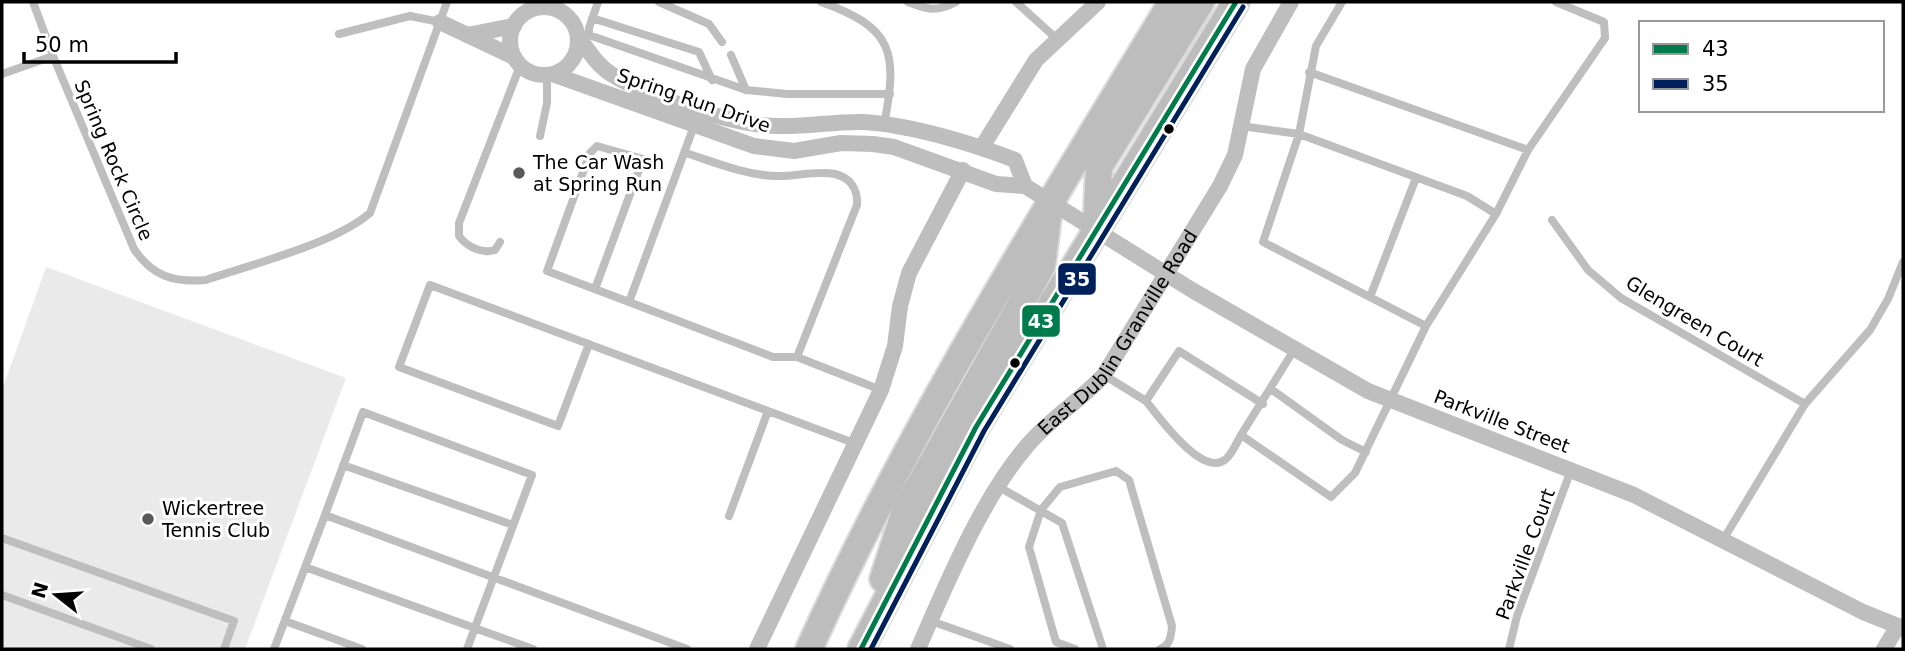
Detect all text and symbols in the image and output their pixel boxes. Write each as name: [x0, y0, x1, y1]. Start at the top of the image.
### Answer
scale bar: [24, 21, 177, 65]
legend: [1639, 21, 1884, 112]
text: 50 m: [35, 33, 89, 57]
text: 43: [1702, 37, 1729, 61]
street label: Spring Run Drive: [615, 63, 773, 137]
text: 35: [1702, 72, 1729, 96]
street label: Spring Rock Circle: [70, 76, 158, 244]
unlabelled marker: [1162, 122, 1176, 136]
place label: The Car Wash at Spring Run: [532, 151, 664, 195]
marker: The Car Wash at Spring Run: [511, 165, 527, 181]
street label: East Dublin Granville Road: [1033, 226, 1202, 439]
line badge: 35: [1057, 262, 1097, 296]
text: 35: [1064, 268, 1090, 290]
street label: Glengreen Court: [1622, 271, 1768, 371]
line badge: 43: [1021, 304, 1061, 338]
text: 43: [1028, 310, 1054, 332]
unlabelled marker: [1008, 356, 1022, 370]
street label: Parkville Street: [1431, 385, 1573, 457]
street label: Parkville Court: [1491, 485, 1559, 623]
place label: Wickertree Tennis Club: [161, 497, 270, 541]
marker: Wickertree Tennis Club: [140, 511, 156, 527]
north arrow: [21, 560, 91, 630]
text: N: [27, 579, 53, 601]

